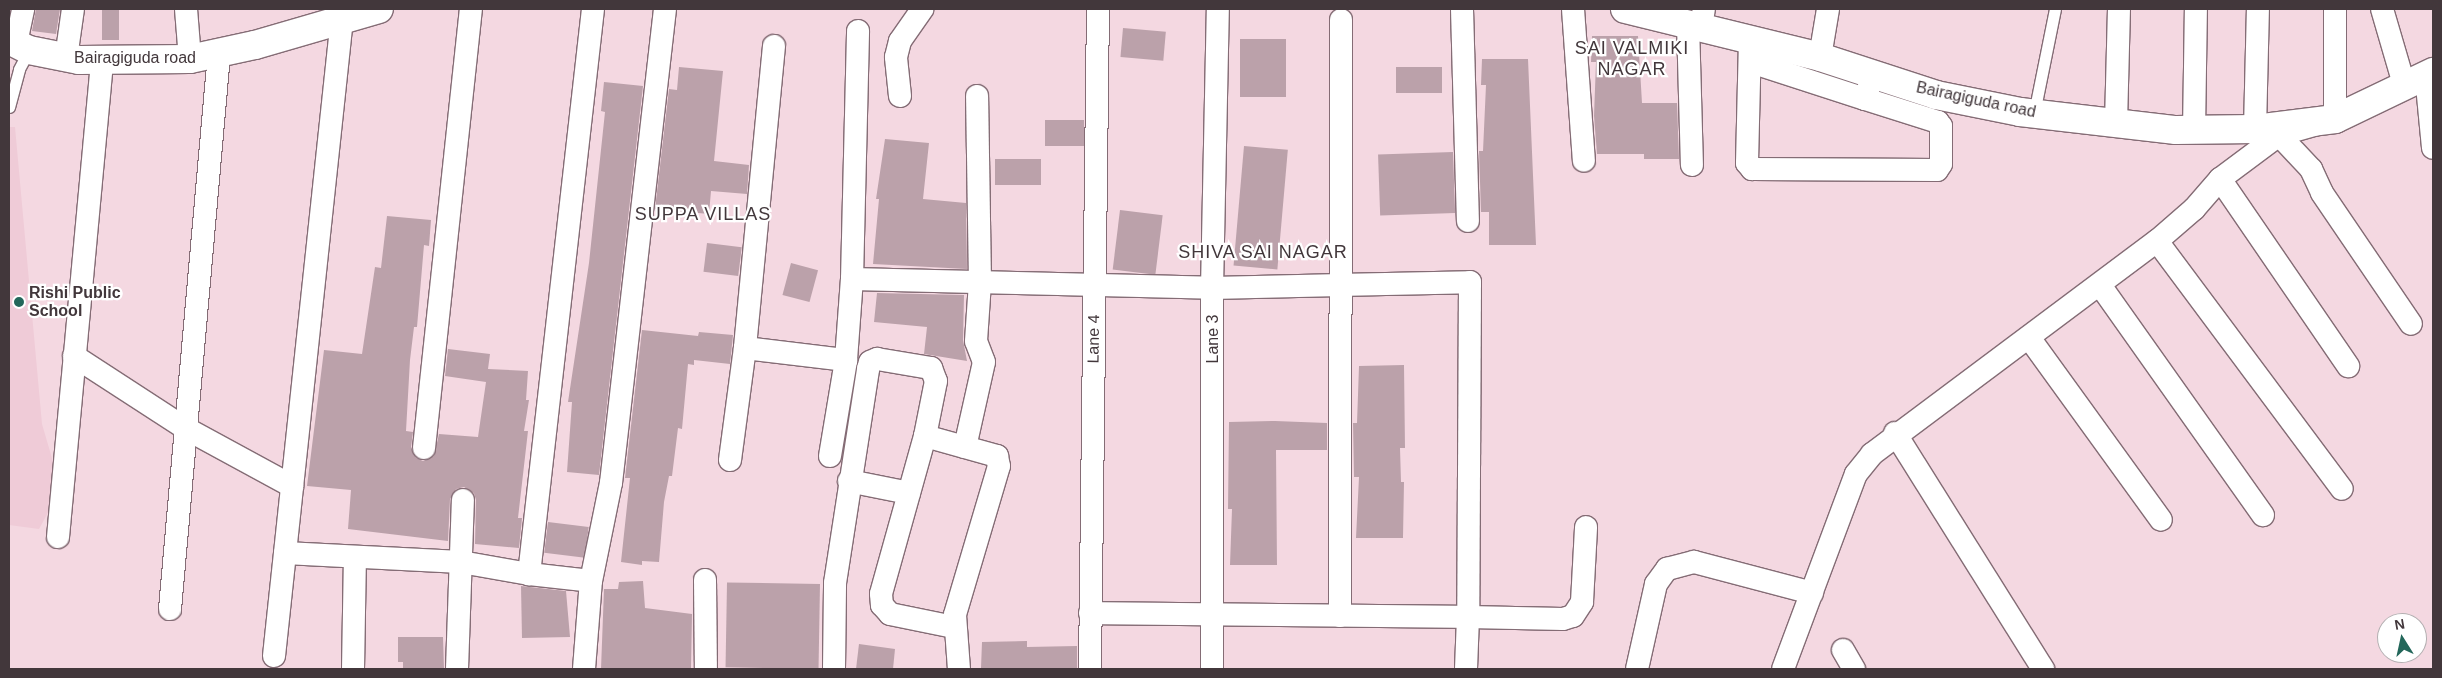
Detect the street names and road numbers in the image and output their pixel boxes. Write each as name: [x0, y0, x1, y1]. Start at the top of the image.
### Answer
street label: Bairagiguda road: [74, 48, 196, 68]
street label: Bairagiguda road: [1914, 78, 2038, 122]
street label: Lane 4: [1084, 314, 1104, 364]
street label: Lane 3: [1203, 315, 1223, 363]

